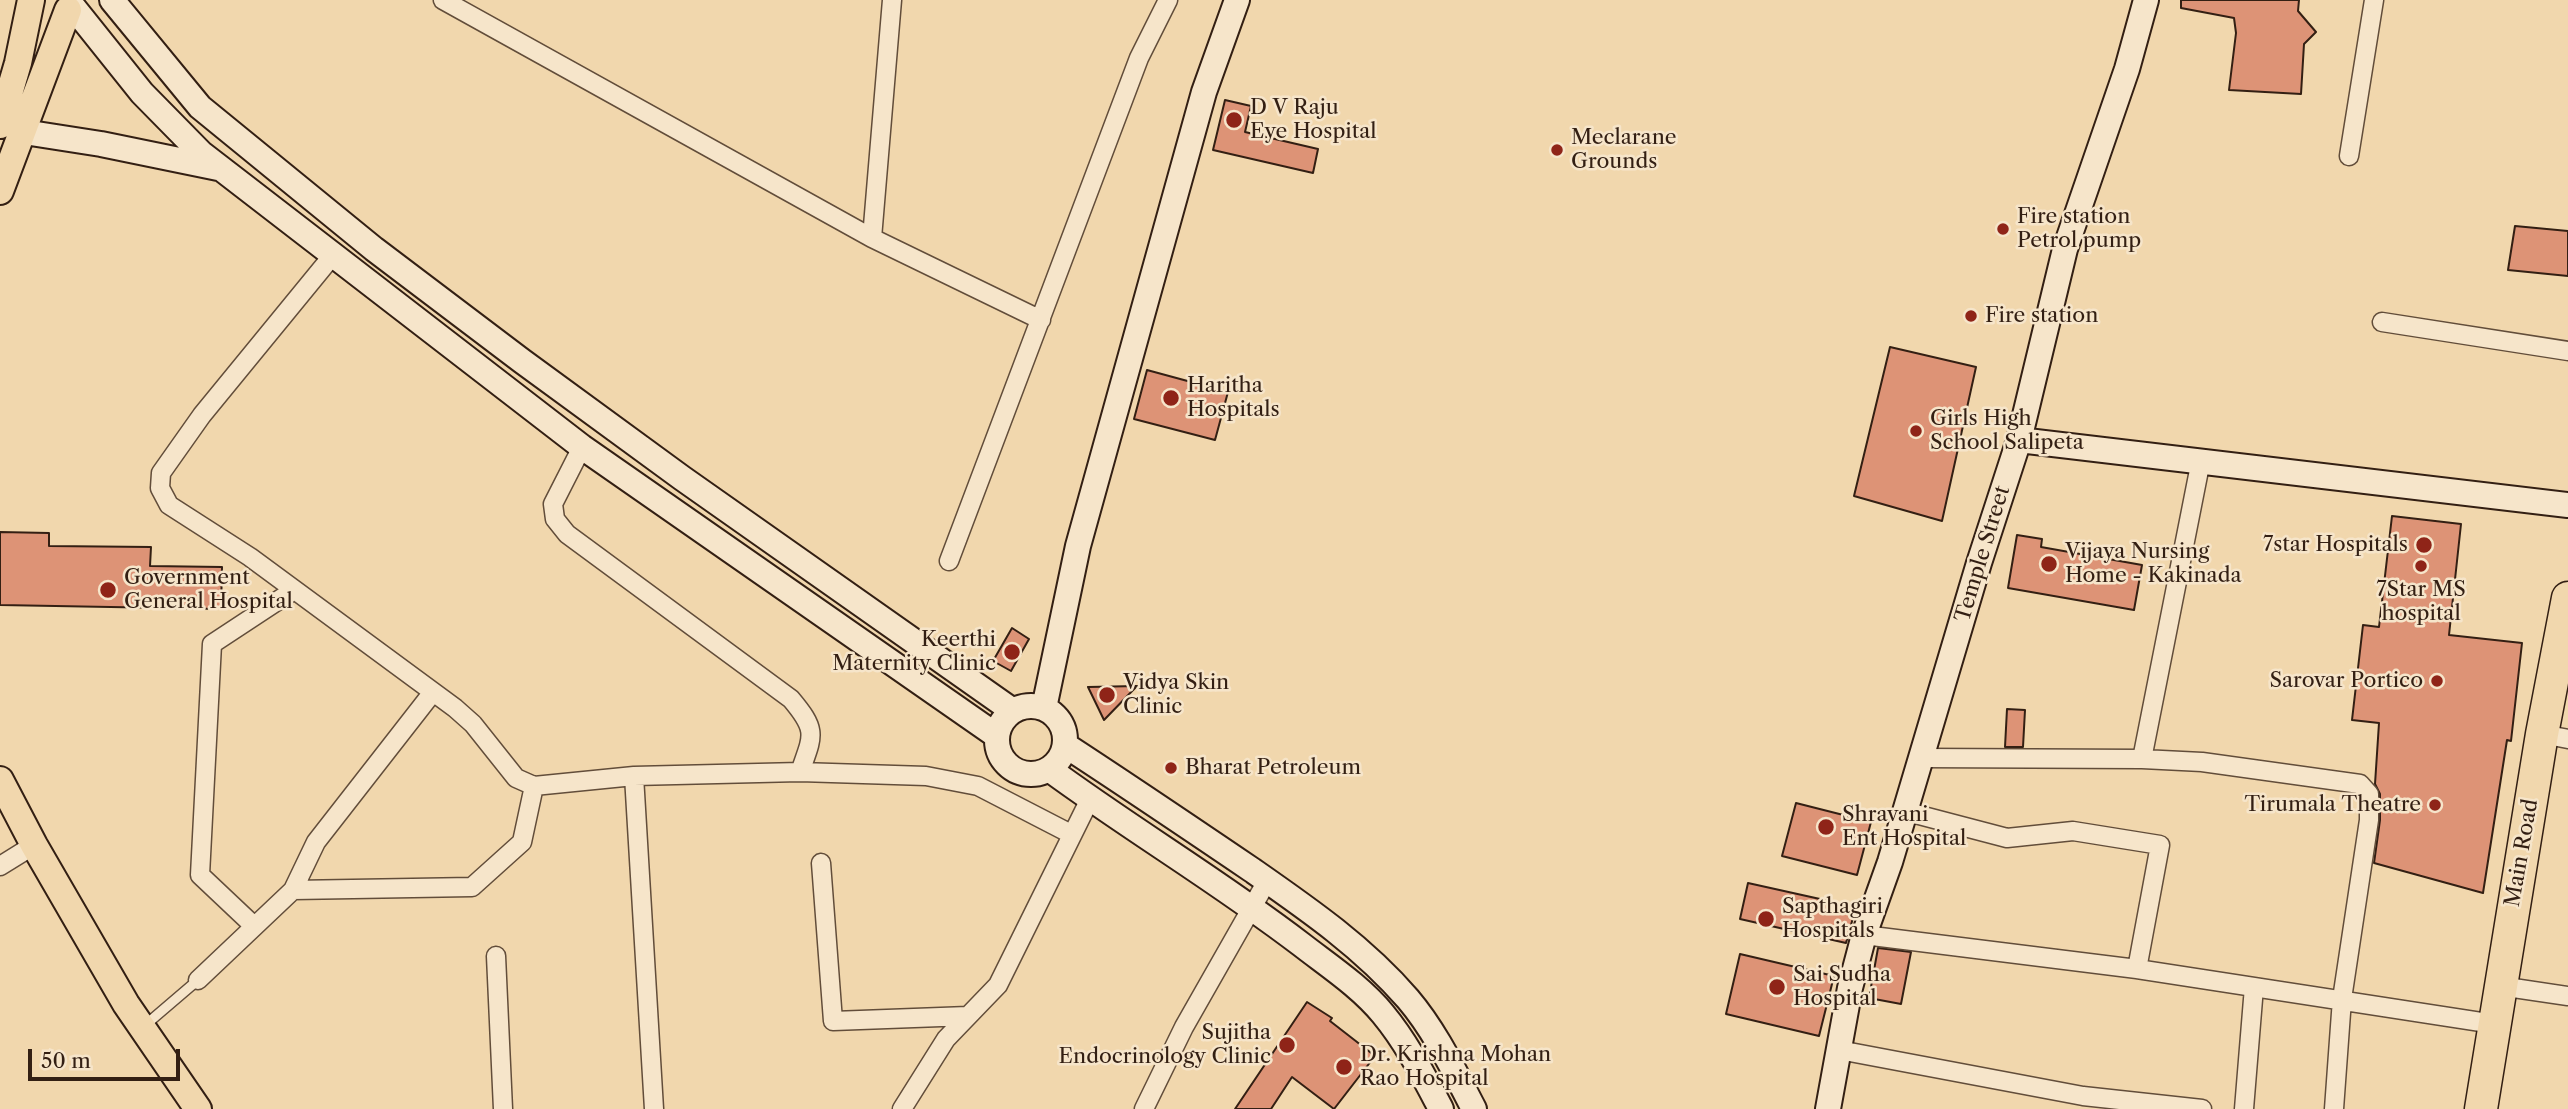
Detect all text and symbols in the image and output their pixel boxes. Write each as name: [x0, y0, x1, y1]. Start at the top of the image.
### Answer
place label: D V Raju Eye Hospital: [1250, 95, 1376, 145]
marker: D V Raju Eye Hospital: [1224, 110, 1244, 130]
place label: Meclarane Grounds: [1571, 125, 1677, 175]
marker: Meclarane Grounds: [1549, 142, 1565, 158]
place label: Fire station Petrol pump: [2017, 204, 2141, 254]
marker: Fire station Petrol pump: [1995, 221, 2011, 237]
place label: Fire station: [1985, 303, 2098, 329]
marker: Fire station: [1963, 308, 1979, 324]
place label: Haritha Hospitals: [1187, 373, 1280, 423]
marker: Haritha Hospitals: [1161, 388, 1181, 408]
place label: Girls High School Salipeta: [1930, 406, 2084, 456]
marker: Girls High School Salipeta: [1908, 423, 1924, 439]
street label: Temple Street: [1950, 483, 2016, 625]
place label: 7star Hospitals: [2263, 532, 2408, 558]
marker: 7star Hospitals: [2414, 535, 2434, 555]
place label: Vijaya Nursing Home - Kakinada: [2065, 539, 2242, 589]
marker: Vijaya Nursing Home - Kakinada: [2039, 554, 2059, 574]
marker: 7Star MS hospital: [2413, 558, 2429, 574]
place label: Government General Hospital: [124, 565, 293, 615]
place label: 7Star MS hospital: [2376, 577, 2466, 627]
marker: Government General Hospital: [98, 580, 118, 600]
place label: Keerthi Maternity Clinic: [832, 627, 996, 677]
marker: Keerthi Maternity Clinic: [1002, 642, 1022, 662]
place label: Sarovar Portico: [2270, 668, 2423, 694]
place label: Vidya Skin Clinic: [1123, 670, 1229, 720]
marker: Sarovar Portico: [2429, 673, 2445, 689]
marker: Vidya Skin Clinic: [1097, 685, 1117, 705]
place label: Bharat Petroleum: [1185, 755, 1361, 781]
marker: Bharat Petroleum: [1163, 760, 1179, 776]
place label: Tirumala Theatre: [2244, 792, 2421, 818]
marker: Tirumala Theatre: [2427, 797, 2443, 813]
street label: Main Road: [2500, 797, 2544, 909]
place label: Shravani Ent Hospital: [1842, 802, 1966, 852]
marker: Shravani Ent Hospital: [1816, 817, 1836, 837]
place label: Sapthagiri Hospitals: [1782, 894, 1883, 944]
marker: Sapthagiri Hospitals: [1756, 909, 1776, 929]
place label: Sai Sudha Hospital: [1793, 962, 1891, 1012]
marker: Sai Sudha Hospital: [1767, 977, 1787, 997]
place label: Sujitha Endocrinology Clinic: [1059, 1020, 1271, 1070]
marker: Sujitha Endocrinology Clinic: [1277, 1035, 1297, 1055]
scale bar: [32, 1036, 184, 1080]
place label: Dr. Krishna Mohan Rao Hospital: [1360, 1042, 1551, 1092]
text: 50 m: [41, 1048, 91, 1073]
marker: Dr. Krishna Mohan Rao Hospital: [1334, 1057, 1354, 1077]

